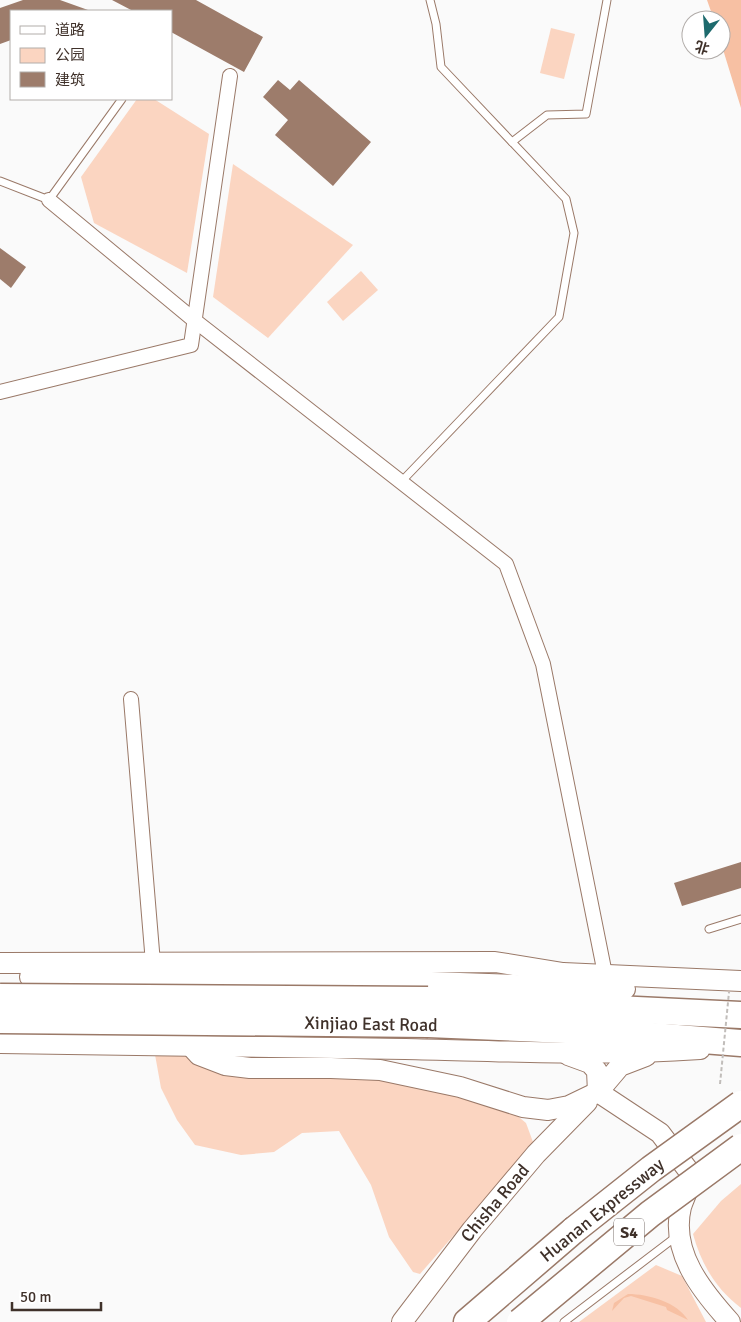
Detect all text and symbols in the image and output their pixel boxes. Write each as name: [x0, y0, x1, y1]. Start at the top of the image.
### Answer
legend: [10, 10, 172, 100]
north arrow: [681, 10, 731, 60]
text: 道路: [55, 21, 85, 39]
text: 北: [693, 37, 712, 57]
text: 公园: [55, 46, 85, 64]
text: 建筑: [55, 71, 85, 89]
street label: Xinjiao East Road: [304, 1012, 438, 1036]
street label: Huanan Expressway: [536, 1153, 669, 1267]
street label: Chisha Road: [456, 1160, 534, 1246]
road number: S4: [614, 1218, 644, 1246]
scale bar: [12, 1280, 101, 1312]
text: 50 m: [20, 1288, 51, 1306]

